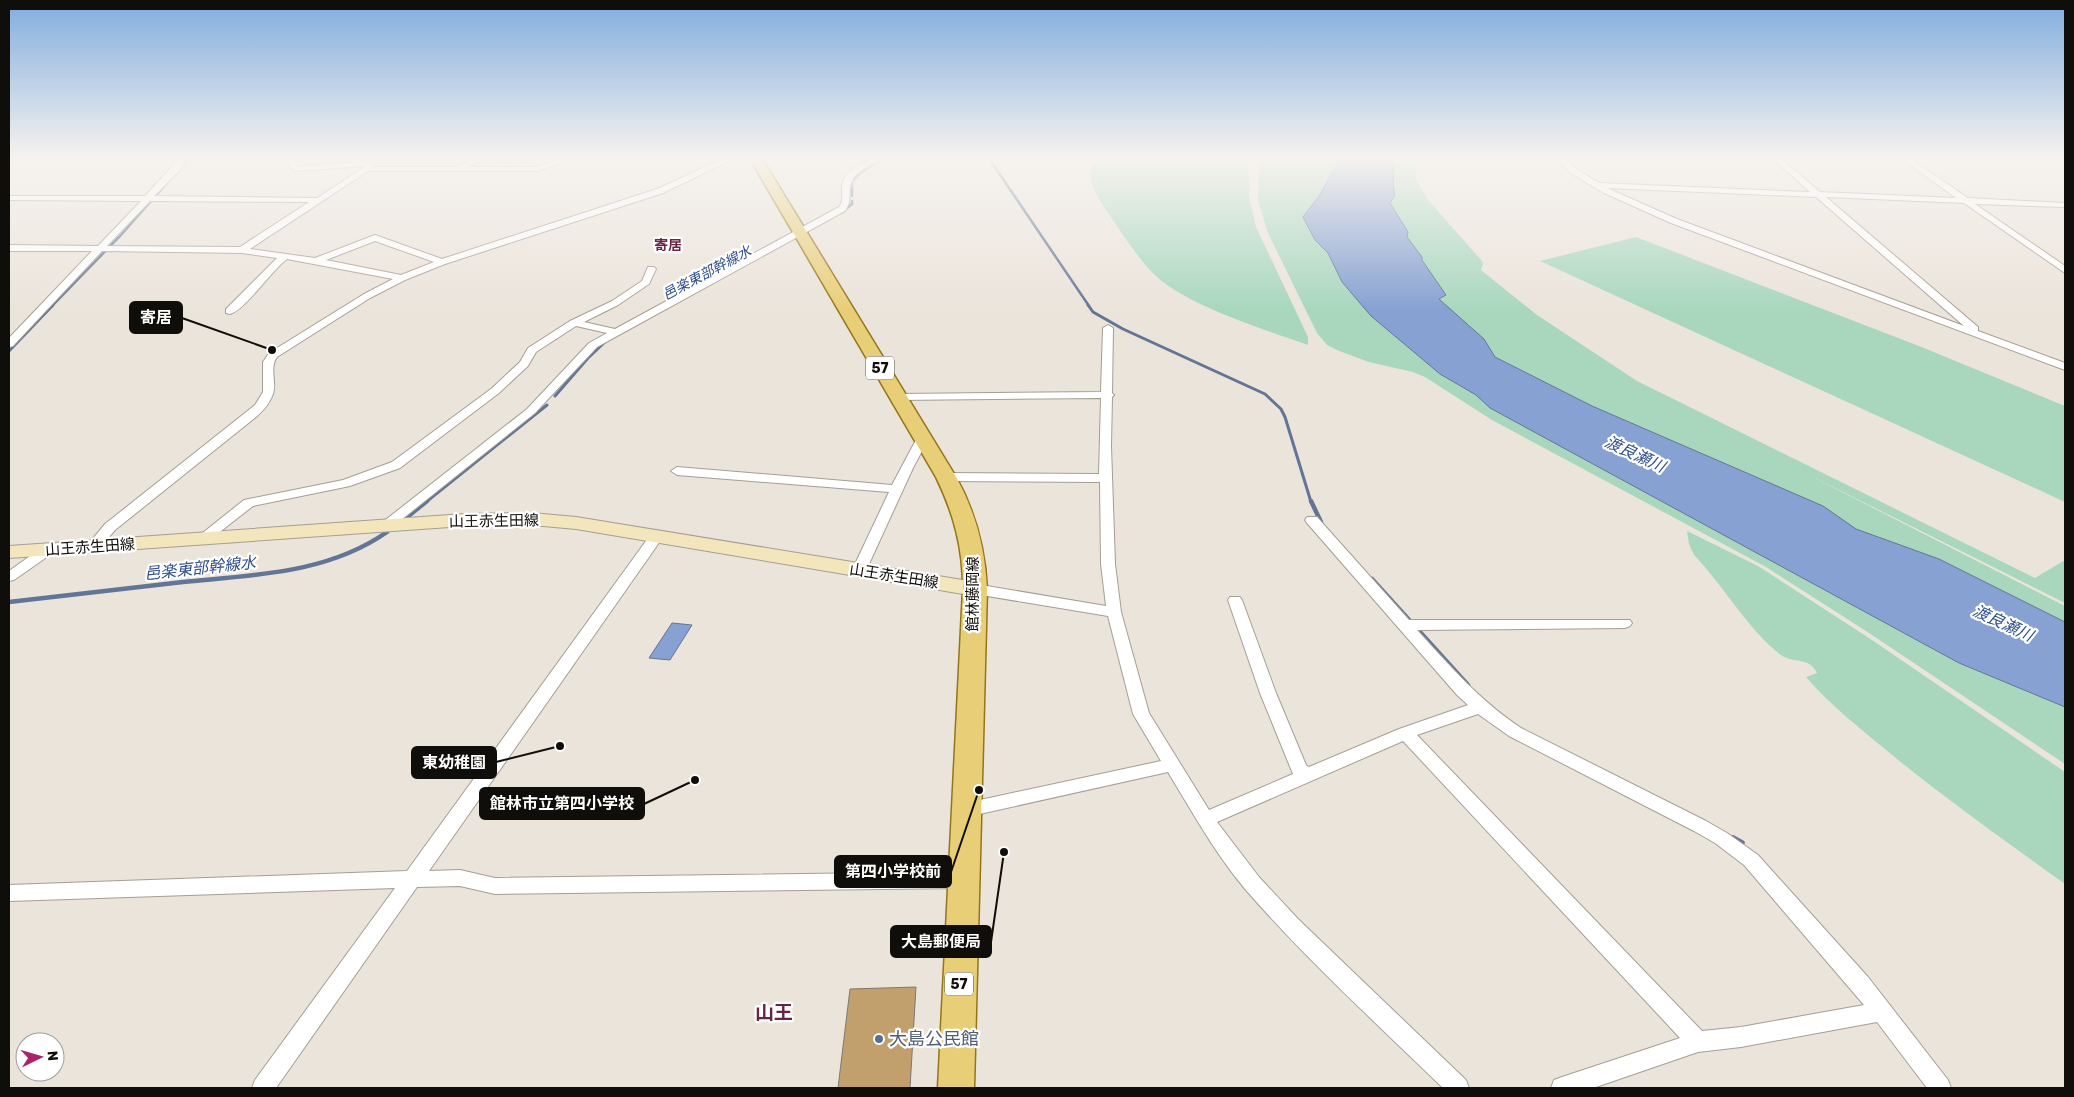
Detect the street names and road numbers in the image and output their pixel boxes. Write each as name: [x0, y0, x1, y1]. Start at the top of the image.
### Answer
road number: 57: [866, 356, 894, 379]
street label: 山王赤生田線: [449, 511, 539, 531]
street label: 山王赤生田線: [44, 535, 136, 559]
street label: 館林藤岡線: [964, 556, 982, 632]
street label: 山王赤生田線: [848, 560, 940, 592]
road number: 57: [945, 972, 973, 996]

